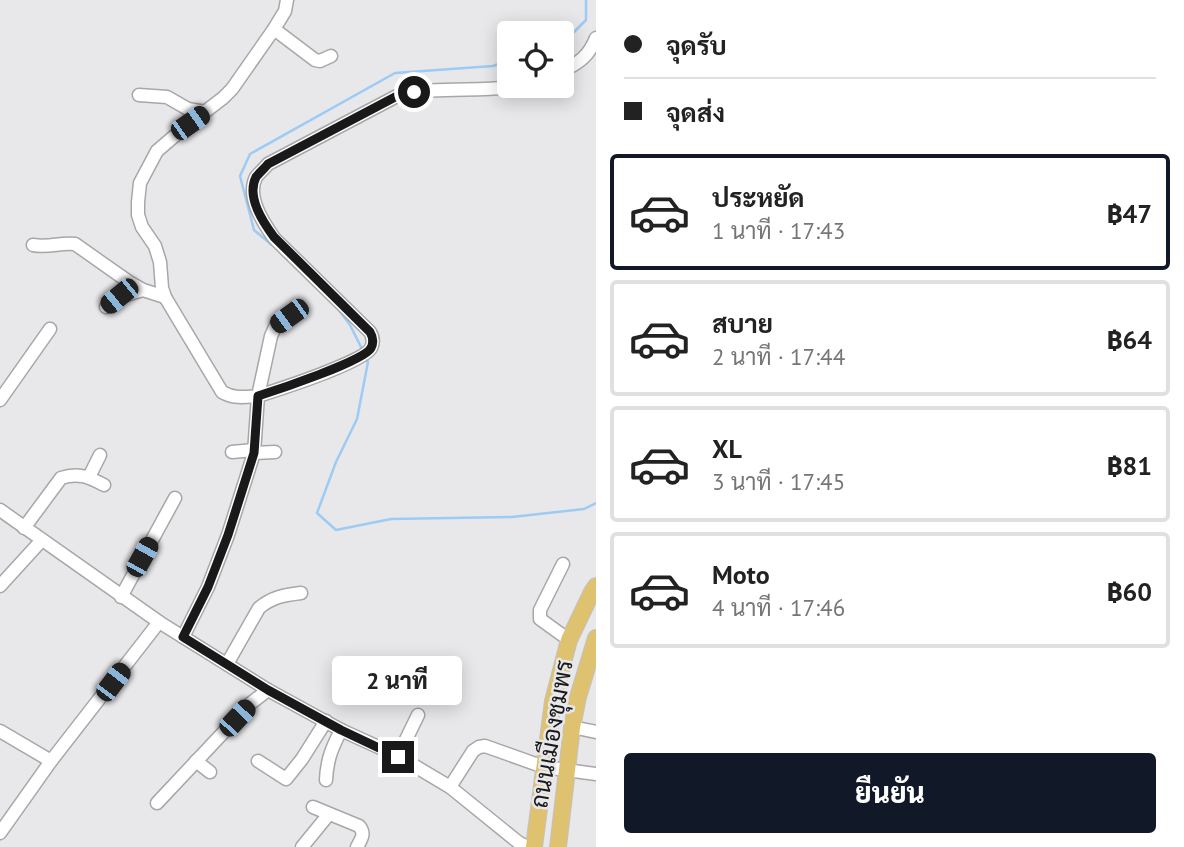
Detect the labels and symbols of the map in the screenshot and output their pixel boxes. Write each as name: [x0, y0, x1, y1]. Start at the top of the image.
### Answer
route start: [398, 76, 430, 108]
car: [167, 102, 214, 144]
car: [97, 275, 142, 317]
car: [266, 295, 313, 337]
car: [123, 534, 162, 580]
callout: 2 นาที: [333, 656, 463, 704]
street label: ถนนเมืองชุมพร: [523, 657, 581, 811]
car: [92, 659, 135, 705]
car: [215, 695, 260, 741]
route end: [382, 741, 414, 773]

